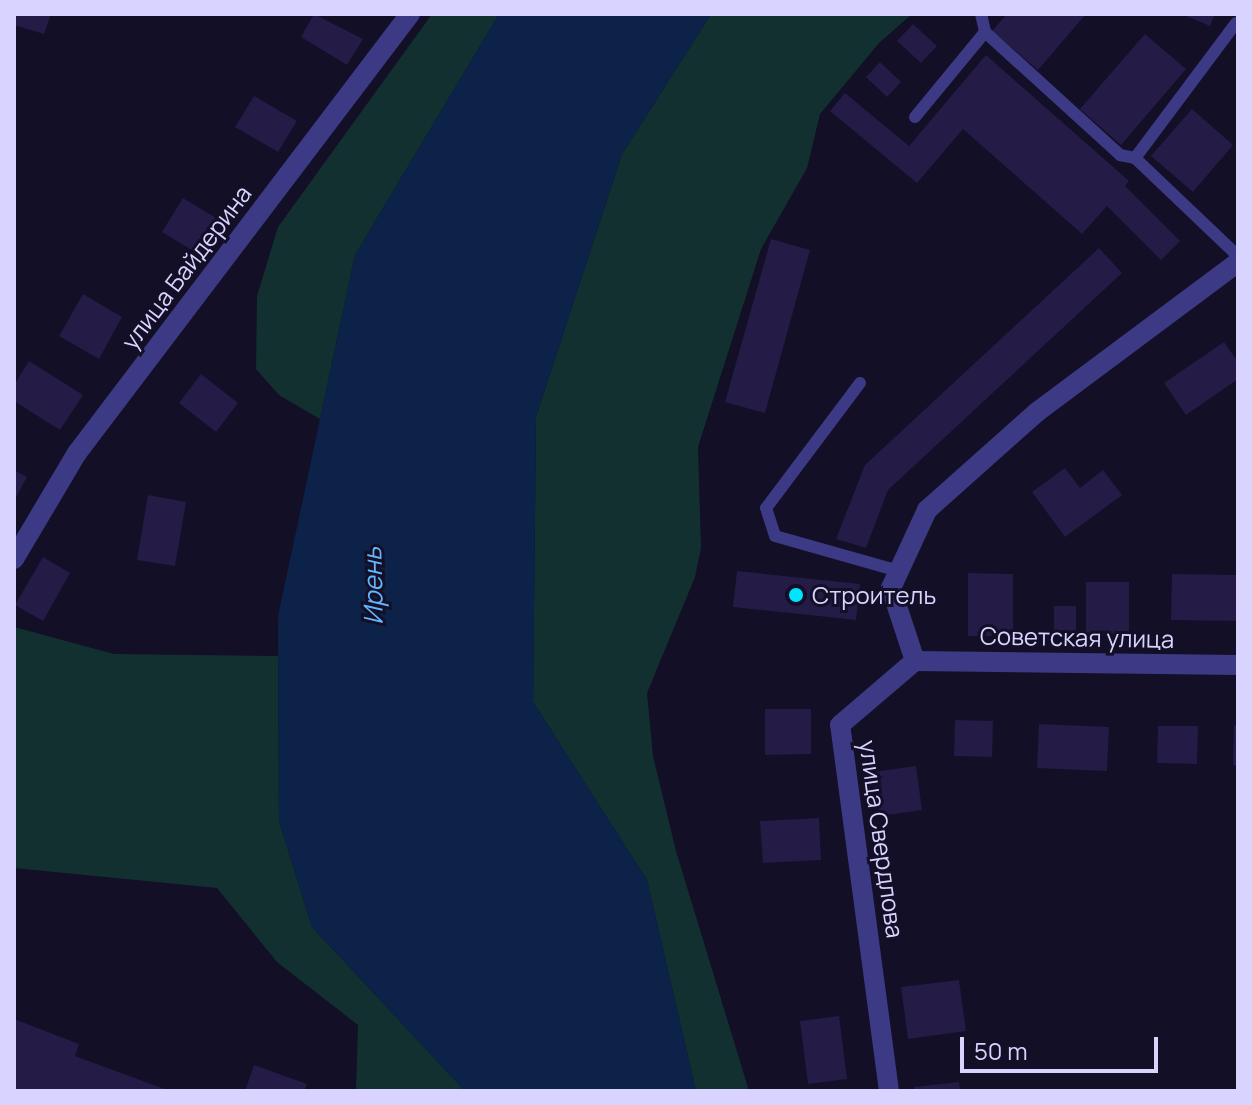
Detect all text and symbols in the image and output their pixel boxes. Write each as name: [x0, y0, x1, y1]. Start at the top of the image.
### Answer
street label: улица Байдерина: [115, 179, 257, 355]
water label: Ирень: [357, 547, 389, 625]
place label: Строитель: [812, 581, 936, 609]
marker: Строитель: [787, 586, 805, 604]
street label: Советская улица: [980, 621, 1174, 653]
street label: улица Свердлова: [854, 738, 910, 940]
scale bar: [964, 1021, 1162, 1071]
text: 50 m: [974, 1034, 1028, 1067]

